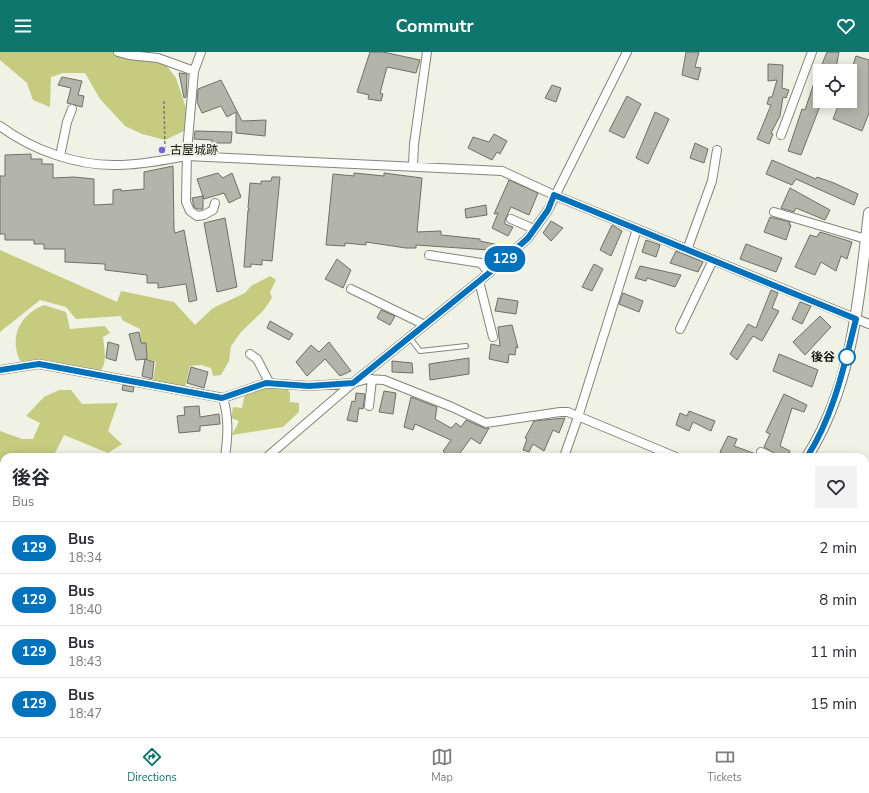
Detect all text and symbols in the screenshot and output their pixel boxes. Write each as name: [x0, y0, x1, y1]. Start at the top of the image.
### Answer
text: Commutr: [396, 14, 473, 38]
icon: menu: [12, 15, 34, 37]
icon: heart: [835, 15, 857, 37]
map controls: [813, 64, 857, 108]
button: locate: [813, 64, 857, 108]
place label: 古屋城跡: [170, 142, 218, 158]
marker: 古屋城跡: [157, 145, 167, 155]
line badge: 129: [482, 246, 528, 272]
text: 129: [492, 249, 518, 268]
marker: 後谷: [838, 348, 856, 366]
place label: 後谷: [811, 349, 835, 365]
text: 後谷: [12, 465, 50, 491]
button: heart: [815, 466, 857, 508]
text: Bus: [12, 493, 34, 511]
text: Bus: [68, 529, 94, 549]
text: 129: [21, 538, 47, 557]
text: 2 min: [819, 538, 857, 558]
text: 18:34: [68, 549, 102, 567]
text: Bus: [68, 581, 94, 601]
text: 129: [21, 590, 47, 609]
text: 8 min: [819, 590, 857, 610]
text: 18:40: [68, 601, 102, 619]
text: Bus: [68, 633, 94, 653]
text: 129: [21, 642, 47, 661]
text: 11 min: [810, 642, 857, 662]
text: 18:43: [68, 653, 102, 671]
text: Bus: [68, 685, 94, 705]
text: 129: [21, 694, 47, 713]
text: 15 min: [810, 694, 857, 714]
text: 18:47: [68, 705, 102, 723]
tab: Directions: [127, 746, 177, 785]
tab: Map: [431, 746, 453, 785]
tab: Tickets: [707, 746, 742, 785]

